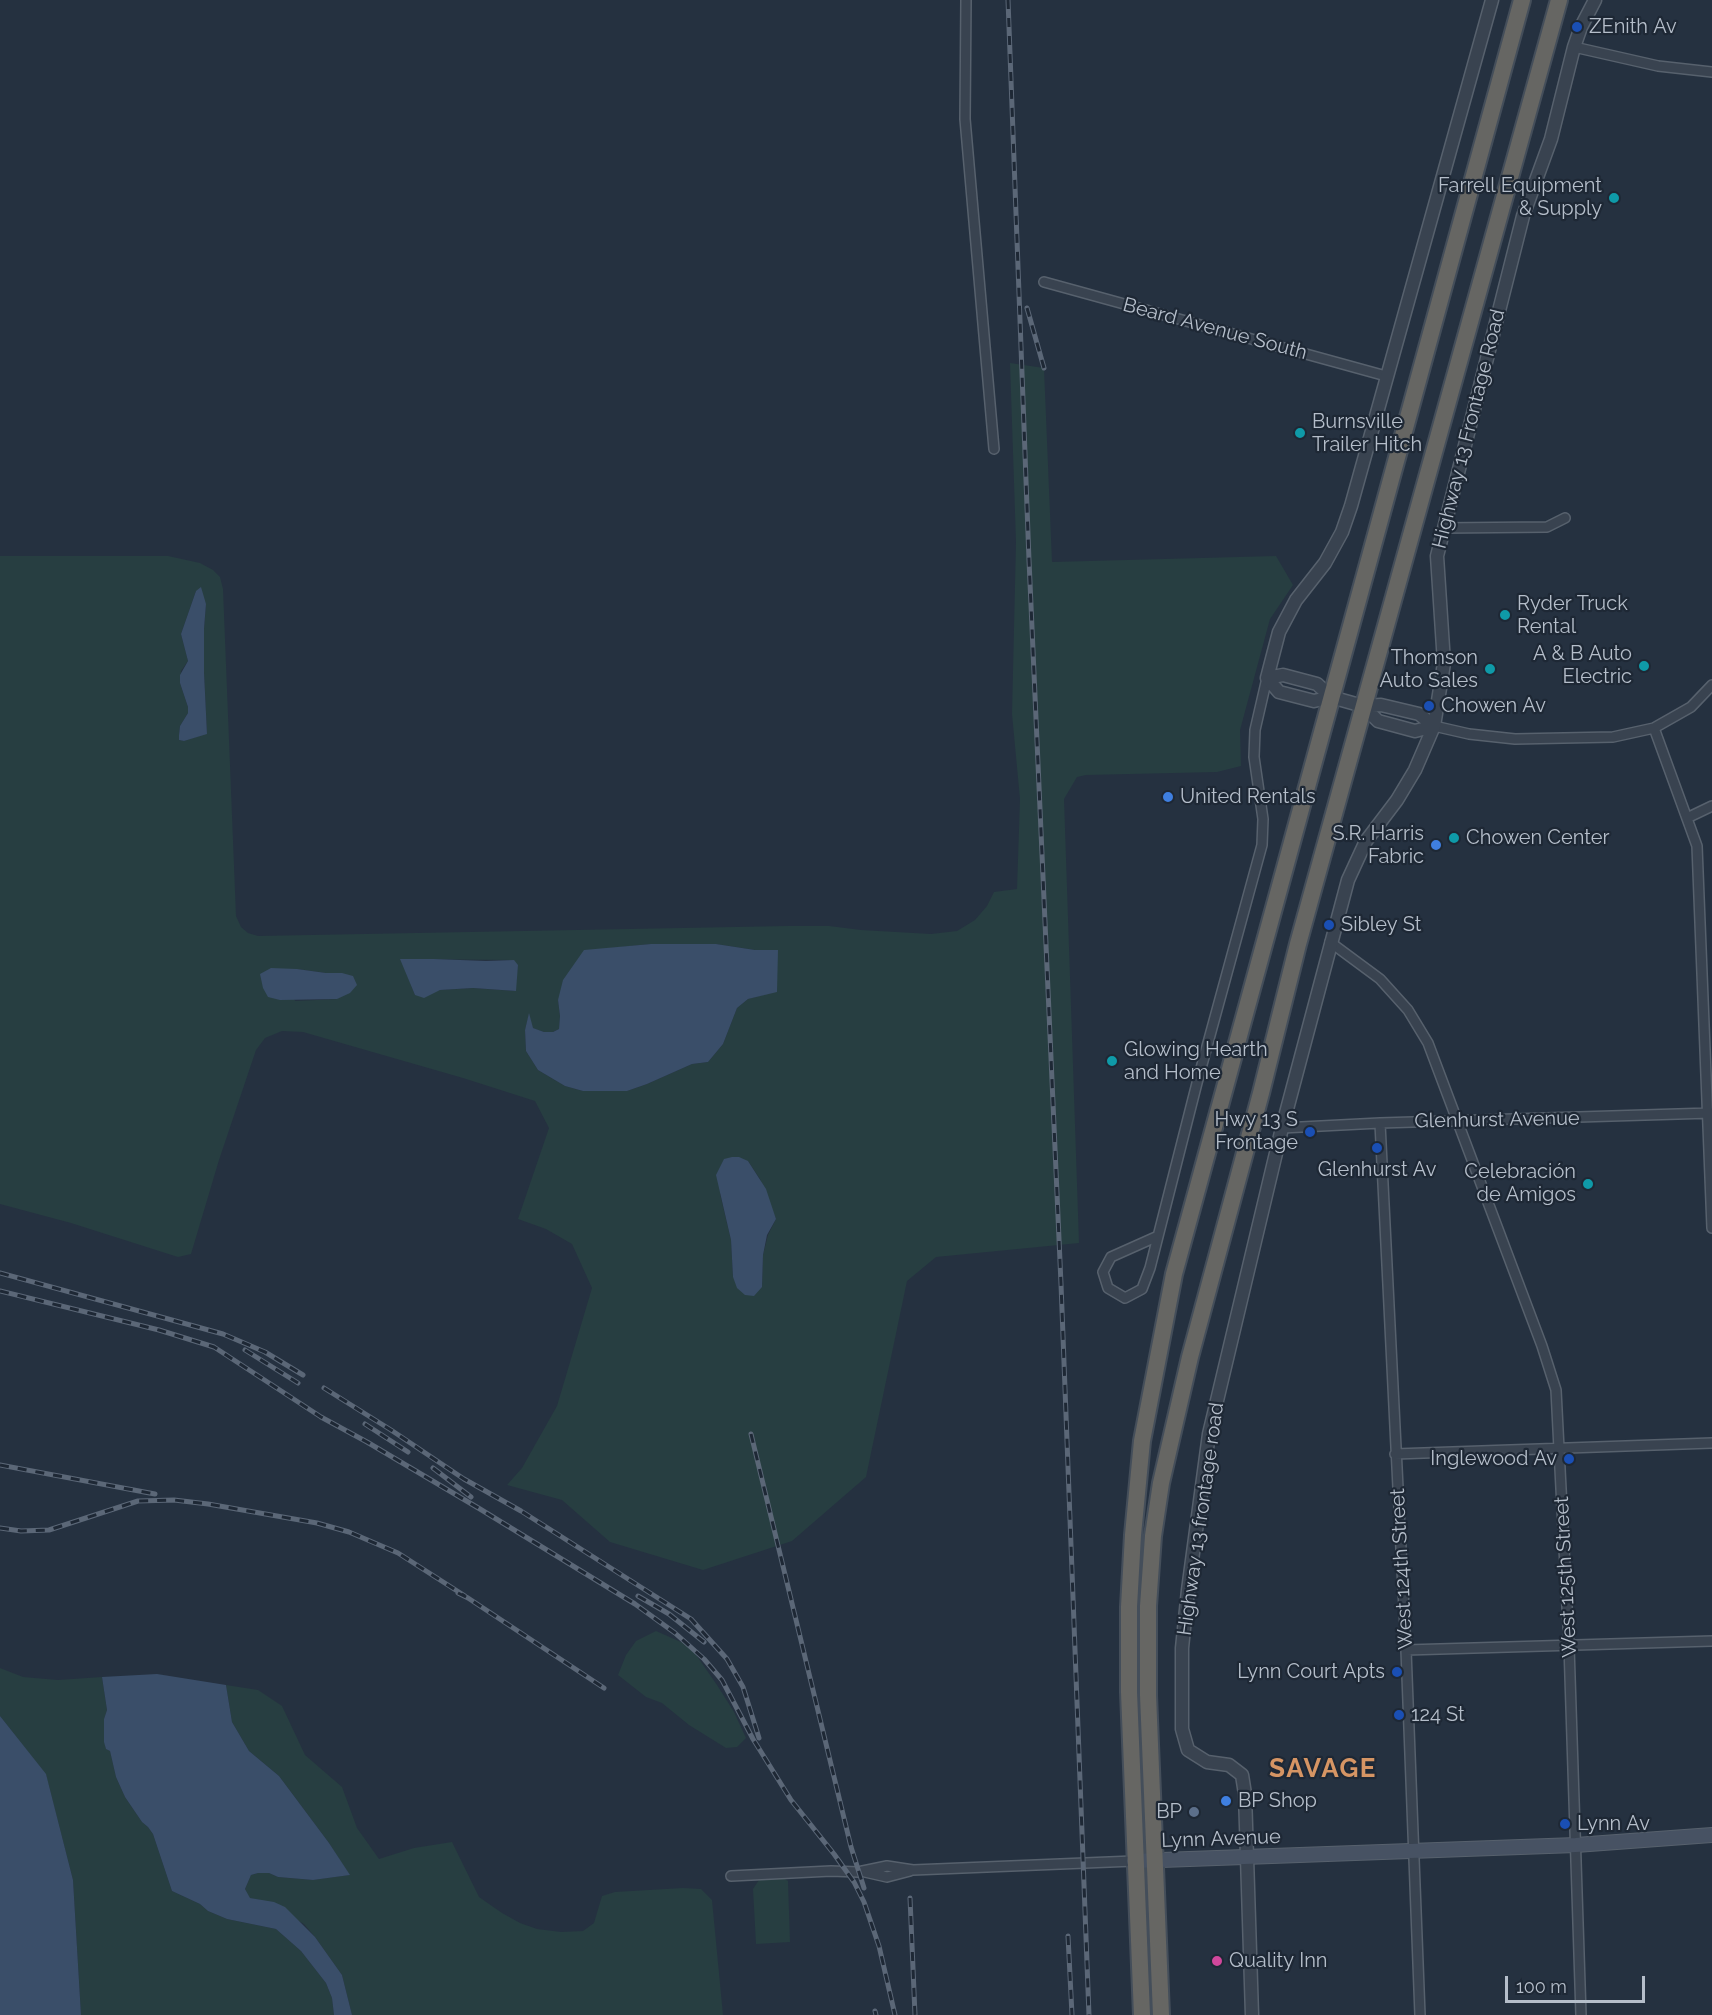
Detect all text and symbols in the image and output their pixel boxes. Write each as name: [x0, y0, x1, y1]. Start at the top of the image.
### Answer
place label: ZEnith Av: [1589, 15, 1677, 39]
marker: ZEnith Av: [1570, 20, 1584, 34]
place label: Farrell Equipment & Supply: [1438, 174, 1602, 221]
marker: Farrell Equipment & Supply: [1607, 191, 1621, 205]
street label: Beard Avenue South: [1120, 293, 1310, 365]
street label: Highway 13 Frontage Road: [1428, 307, 1510, 551]
place label: Burnsville Trailer Hitch: [1312, 410, 1422, 457]
marker: Burnsville Trailer Hitch: [1293, 426, 1307, 440]
place label: Ryder Truck Rental: [1517, 592, 1628, 639]
marker: Ryder Truck Rental: [1498, 608, 1512, 622]
place label: A & B Auto Electric: [1533, 642, 1632, 689]
place label: Thomson Auto Sales: [1379, 646, 1478, 693]
marker: A & B Auto Electric: [1637, 659, 1651, 673]
marker: Thomson Auto Sales: [1483, 662, 1497, 676]
place label: Chowen Av: [1441, 694, 1546, 718]
marker: Chowen Av: [1422, 699, 1436, 713]
place label: United Rentals: [1180, 785, 1316, 809]
marker: United Rentals: [1161, 790, 1175, 804]
place label: S.R. Harris Fabric: [1333, 822, 1424, 869]
place label: Chowen Center: [1466, 826, 1610, 850]
marker: Chowen Center: [1447, 831, 1461, 845]
marker: S.R. Harris Fabric: [1429, 838, 1443, 852]
place label: Sibley St: [1341, 913, 1421, 937]
marker: Sibley St: [1322, 918, 1336, 932]
place label: Glowing Hearth and Home: [1124, 1038, 1268, 1085]
marker: Glowing Hearth and Home: [1105, 1054, 1119, 1068]
street label: Glenhurst Avenue: [1414, 1107, 1580, 1133]
place label: Hwy 13 S Frontage: [1215, 1108, 1298, 1155]
marker: Hwy 13 S Frontage: [1303, 1125, 1317, 1139]
marker: Glenhurst Av: [1370, 1141, 1384, 1155]
place label: Glenhurst Av: [1318, 1158, 1436, 1182]
place label: Celebración de Amigos: [1464, 1160, 1576, 1207]
marker: Celebración de Amigos: [1581, 1177, 1595, 1191]
street label: Highway 13 frontage road: [1173, 1401, 1229, 1637]
place label: Inglewood Av: [1430, 1447, 1557, 1471]
marker: Inglewood Av: [1562, 1452, 1576, 1466]
street label: West 124th Street: [1386, 1488, 1418, 1650]
street label: West 125th Street: [1550, 1496, 1582, 1658]
place label: Lynn Court Apts: [1237, 1660, 1385, 1684]
marker: Lynn Court Apts: [1390, 1665, 1404, 1679]
place label: 124 St: [1411, 1703, 1465, 1727]
marker: 124 St: [1392, 1708, 1406, 1722]
district label: SAVAGE: [1269, 1753, 1377, 1785]
place label: BP Shop: [1238, 1789, 1317, 1813]
marker: BP Shop: [1219, 1794, 1233, 1808]
place label: BP: [1156, 1800, 1182, 1824]
marker: BP: [1187, 1805, 1201, 1819]
place label: Lynn Av: [1577, 1812, 1650, 1836]
marker: Lynn Av: [1558, 1817, 1572, 1831]
street label: Lynn Avenue: [1161, 1825, 1281, 1853]
place label: Quality Inn: [1229, 1949, 1327, 1973]
marker: Quality Inn: [1210, 1954, 1224, 1968]
scale bar: [1508, 1964, 1648, 2002]
text: 100 m: [1516, 1976, 1567, 1997]

